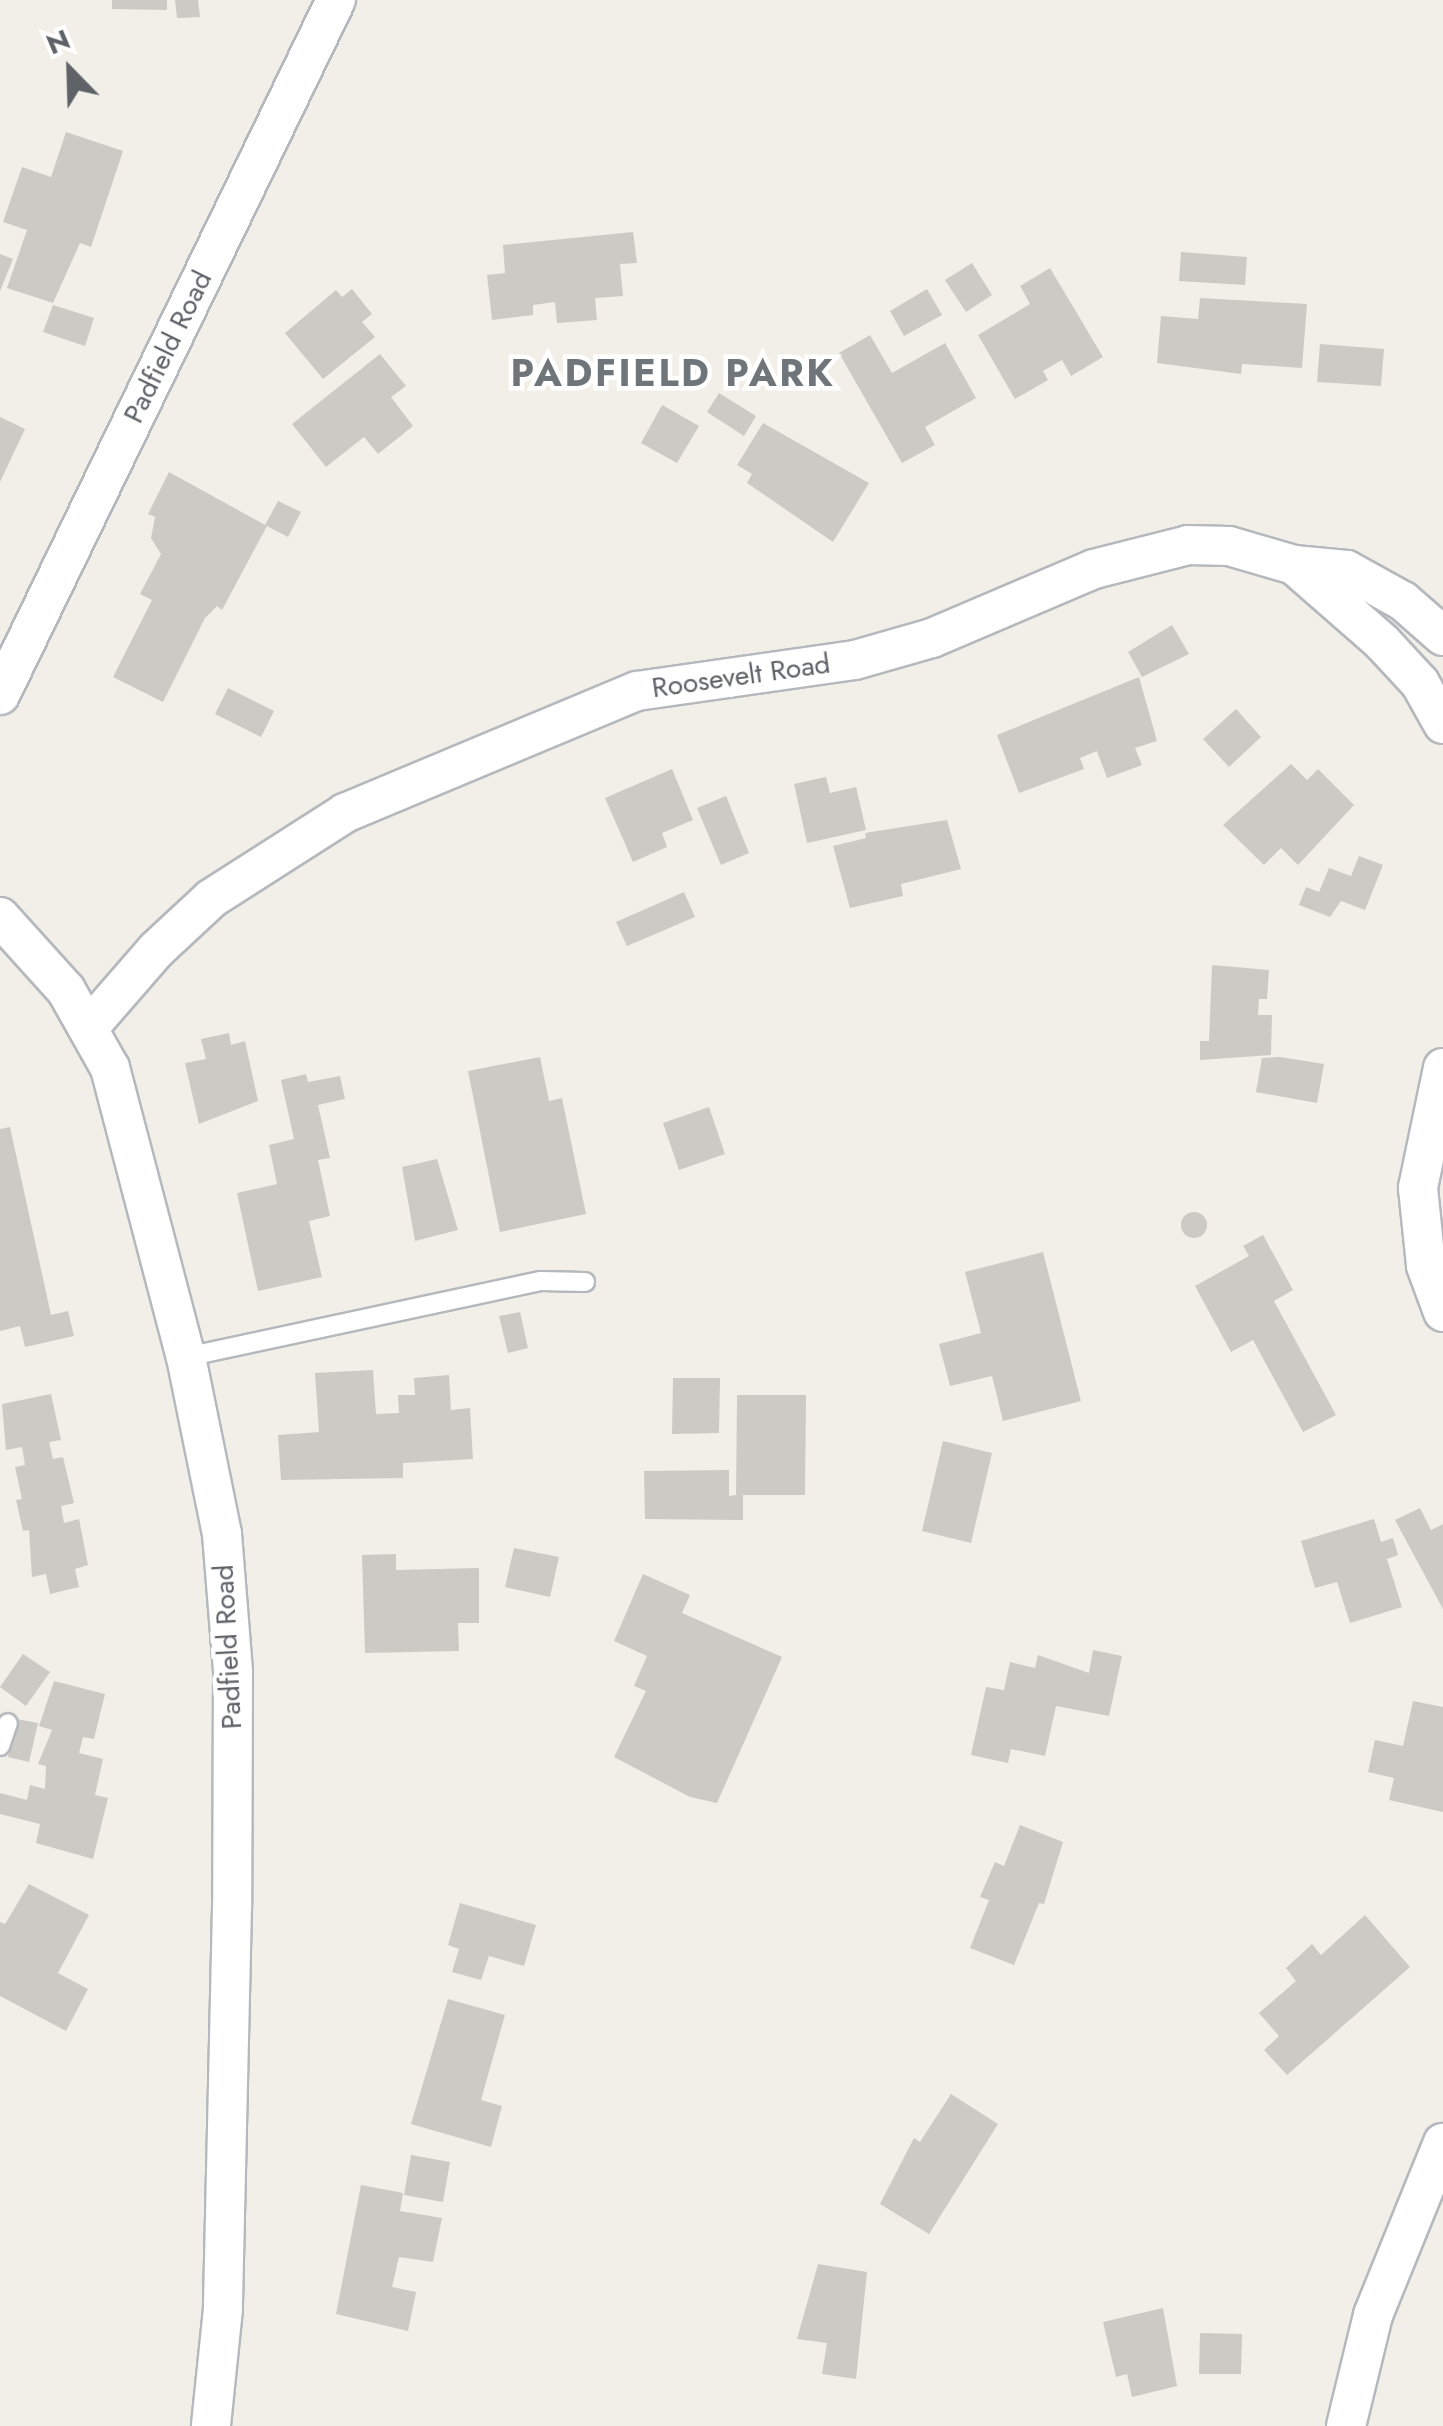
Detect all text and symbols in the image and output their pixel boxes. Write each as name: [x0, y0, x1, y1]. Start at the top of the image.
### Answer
text: N: [40, 19, 76, 65]
north arrow: [20, 20, 120, 120]
street label: Padfield Road: [117, 266, 219, 428]
district label: PADFIELD PARK: [511, 350, 835, 396]
street label: Roosevelt Road: [650, 647, 832, 705]
street label: Padfield Road: [207, 1564, 249, 1730]

